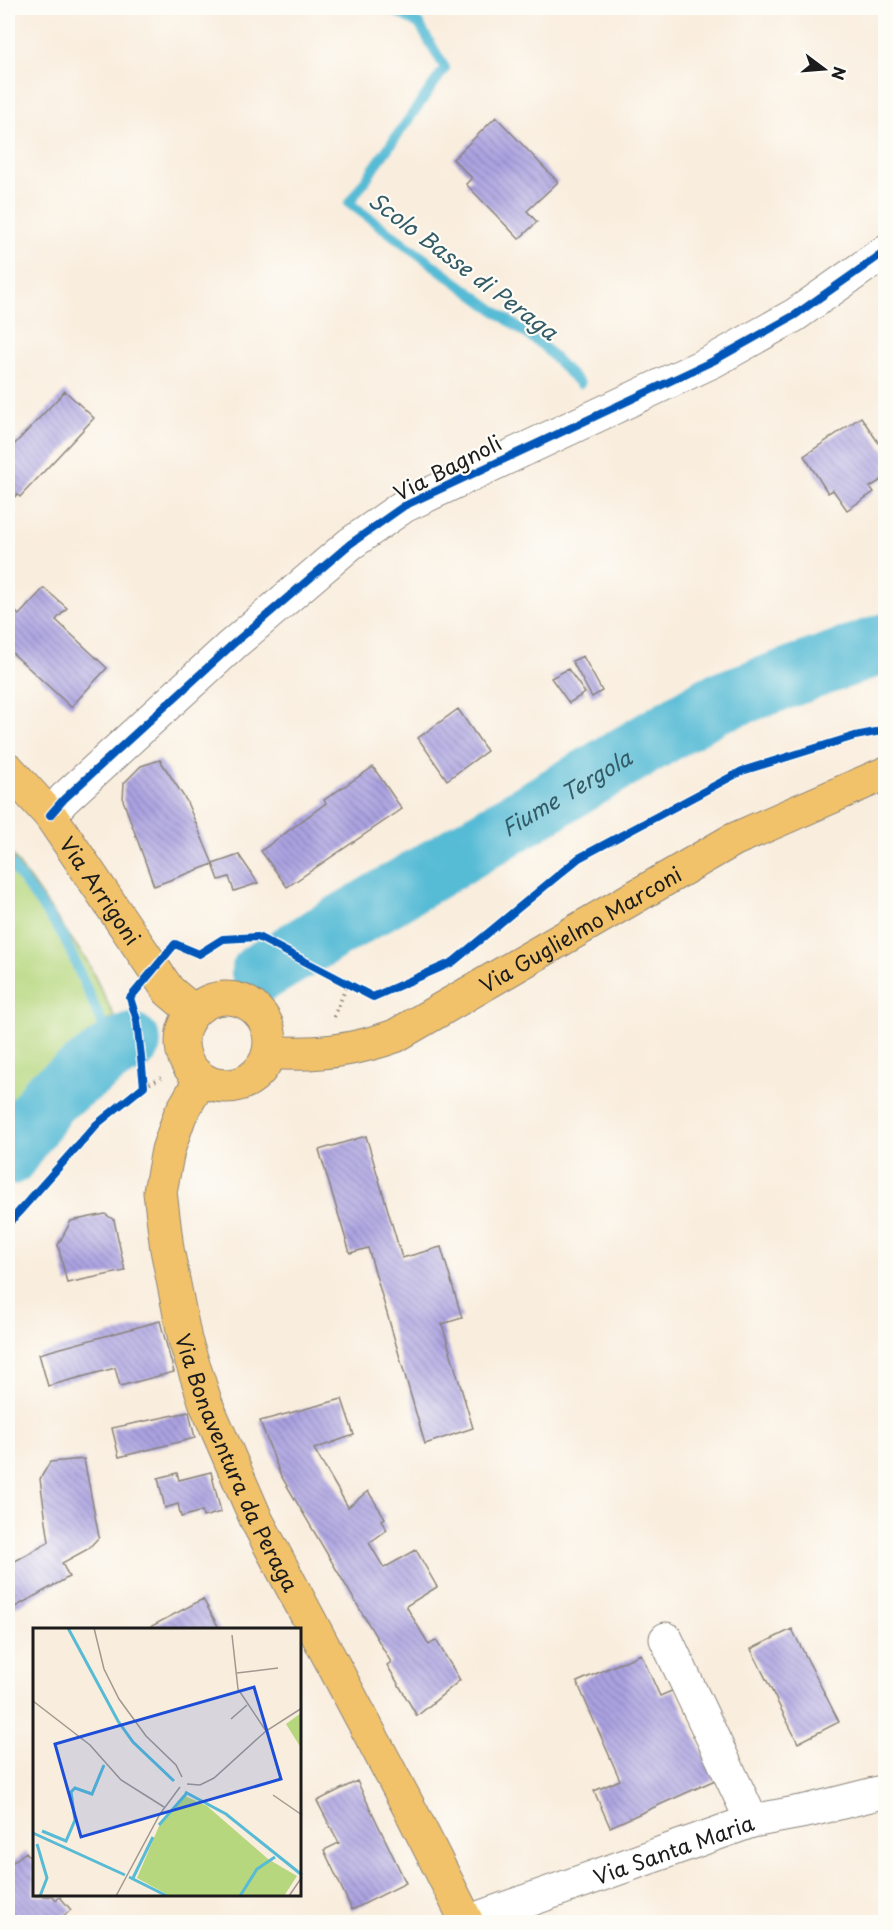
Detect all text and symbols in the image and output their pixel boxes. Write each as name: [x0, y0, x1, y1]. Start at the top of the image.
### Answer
north arrow: [794, 39, 854, 99]
text: N: [826, 64, 853, 83]
water label: Scolo Basse di Peraga: [363, 183, 566, 348]
street label: Via Bagnoli: [388, 426, 506, 508]
water label: Fiume Tergola: [494, 739, 638, 843]
street label: Via Arrigoni: [53, 829, 149, 951]
street label: Via Guglielmo Marconi: [473, 857, 687, 1000]
street label: Via Bonaventura da Peraga: [168, 1329, 308, 1597]
inset map: [33, 1628, 302, 1897]
street label: Via Santa Maria: [589, 1805, 759, 1892]

